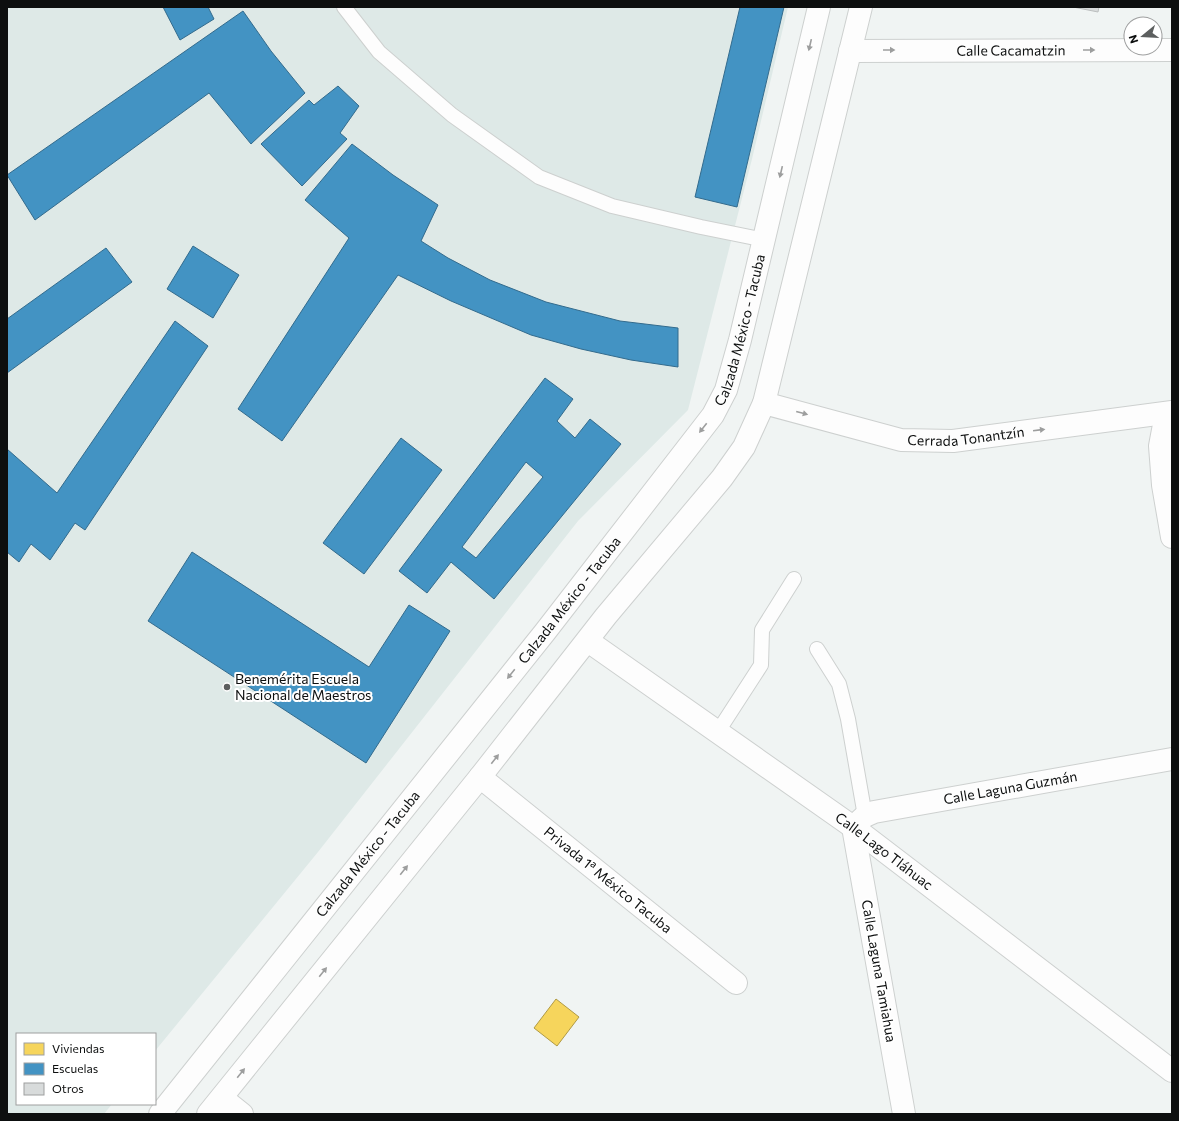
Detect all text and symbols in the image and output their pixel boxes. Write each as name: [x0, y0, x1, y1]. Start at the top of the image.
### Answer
north arrow: [1123, 16, 1163, 56]
text: N: [1126, 33, 1140, 45]
one-way arrow: [807, 39, 813, 51]
street label: Calle Cacamatzin: [956, 41, 1066, 59]
one-way arrow: [883, 47, 896, 53]
one-way arrow: [1083, 47, 1096, 53]
one-way arrow: [777, 165, 783, 178]
street label: Calzada México - Tacuba: [710, 252, 768, 409]
one-way arrow: [796, 410, 808, 416]
one-way arrow: [699, 423, 707, 434]
street label: Cerrada Tonantzín: [907, 423, 1025, 449]
one-way arrow: [1033, 427, 1045, 433]
street label: Calzada México - Tacuba: [514, 533, 624, 667]
one-way arrow: [507, 669, 515, 680]
place label: Benemérita Escuela Nacional de Maestros: [235, 670, 372, 703]
marker: Benemérita Escuela Nacional de Maestros: [222, 682, 232, 692]
one-way arrow: [490, 753, 499, 764]
street label: Calle Laguna Guzmán: [942, 767, 1078, 808]
street label: Calzada México - Tacuba: [312, 787, 423, 920]
street label: Calle Lago Tláhuac: [832, 808, 937, 893]
street label: Privada 1ª México Tacuba: [541, 823, 676, 937]
one-way arrow: [399, 865, 408, 876]
street label: Calle Laguna Tamiahua: [859, 898, 900, 1043]
one-way arrow: [318, 966, 327, 977]
legend: [16, 1033, 156, 1105]
text: Viviendas: [52, 1041, 104, 1055]
text: Escuelas: [52, 1061, 98, 1075]
one-way arrow: [237, 1068, 246, 1079]
text: Otros: [52, 1081, 84, 1095]

